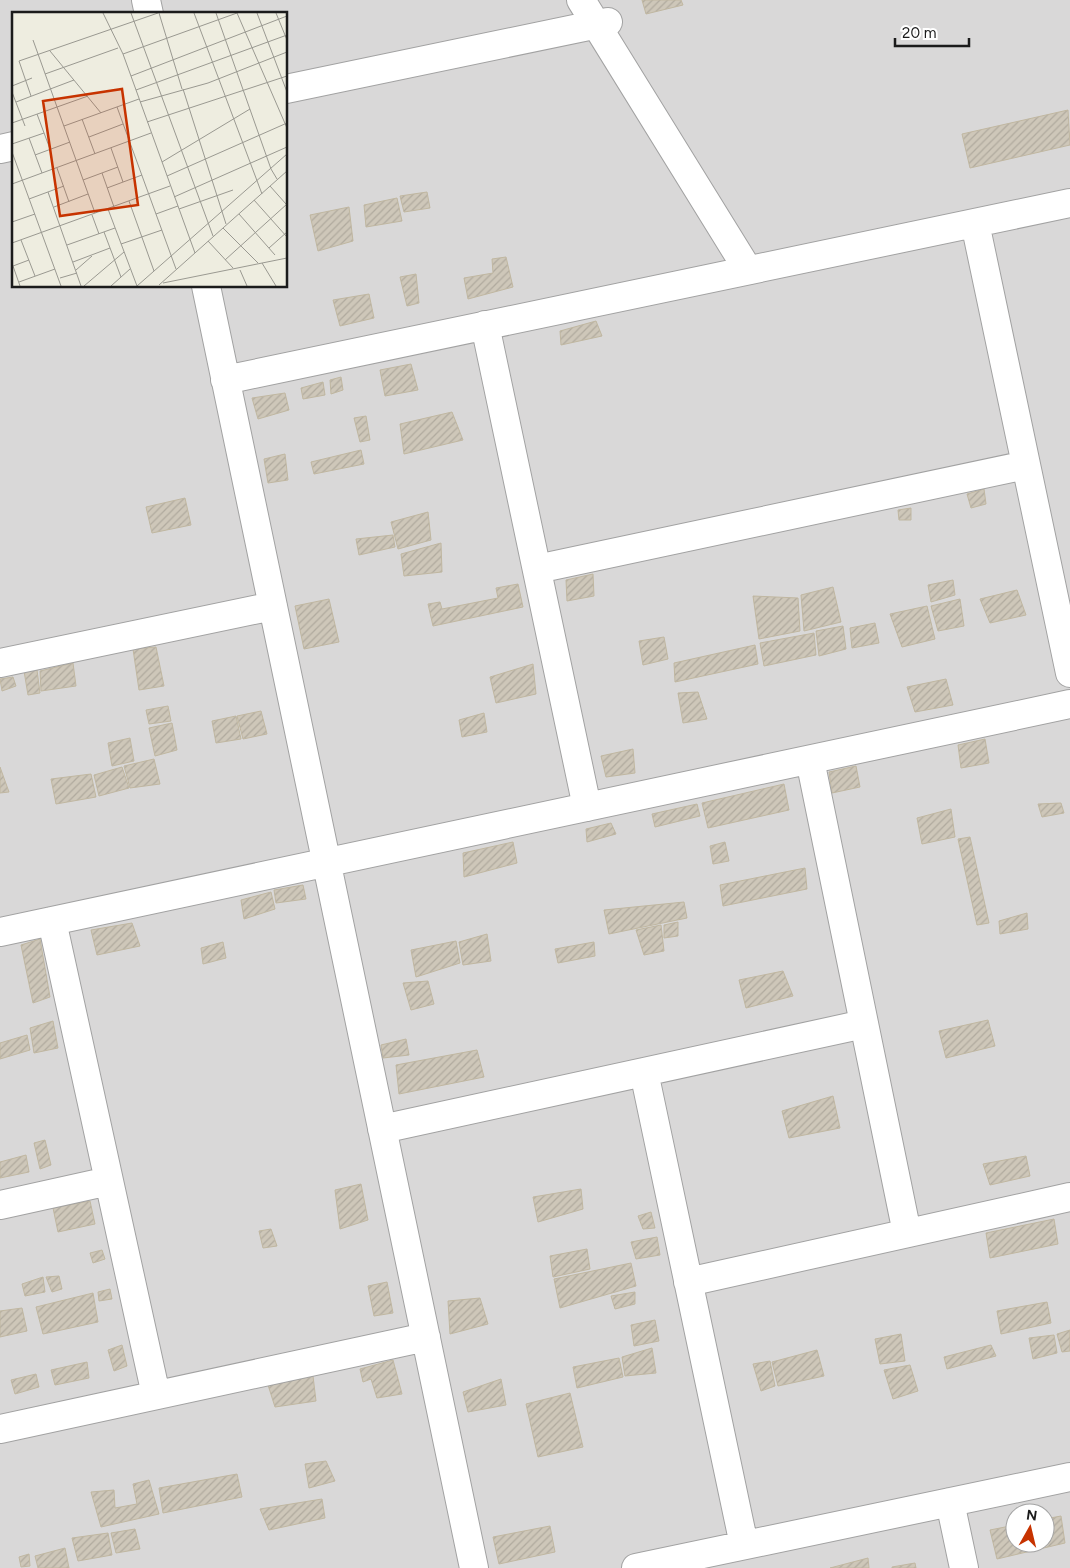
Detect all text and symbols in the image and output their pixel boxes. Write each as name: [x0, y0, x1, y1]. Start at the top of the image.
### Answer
inset map: [12, 12, 288, 288]
scale bar: [895, 15, 969, 47]
text: 20 m: [902, 24, 936, 42]
north arrow: [1005, 1503, 1055, 1553]
text: N: [1025, 1506, 1038, 1525]

